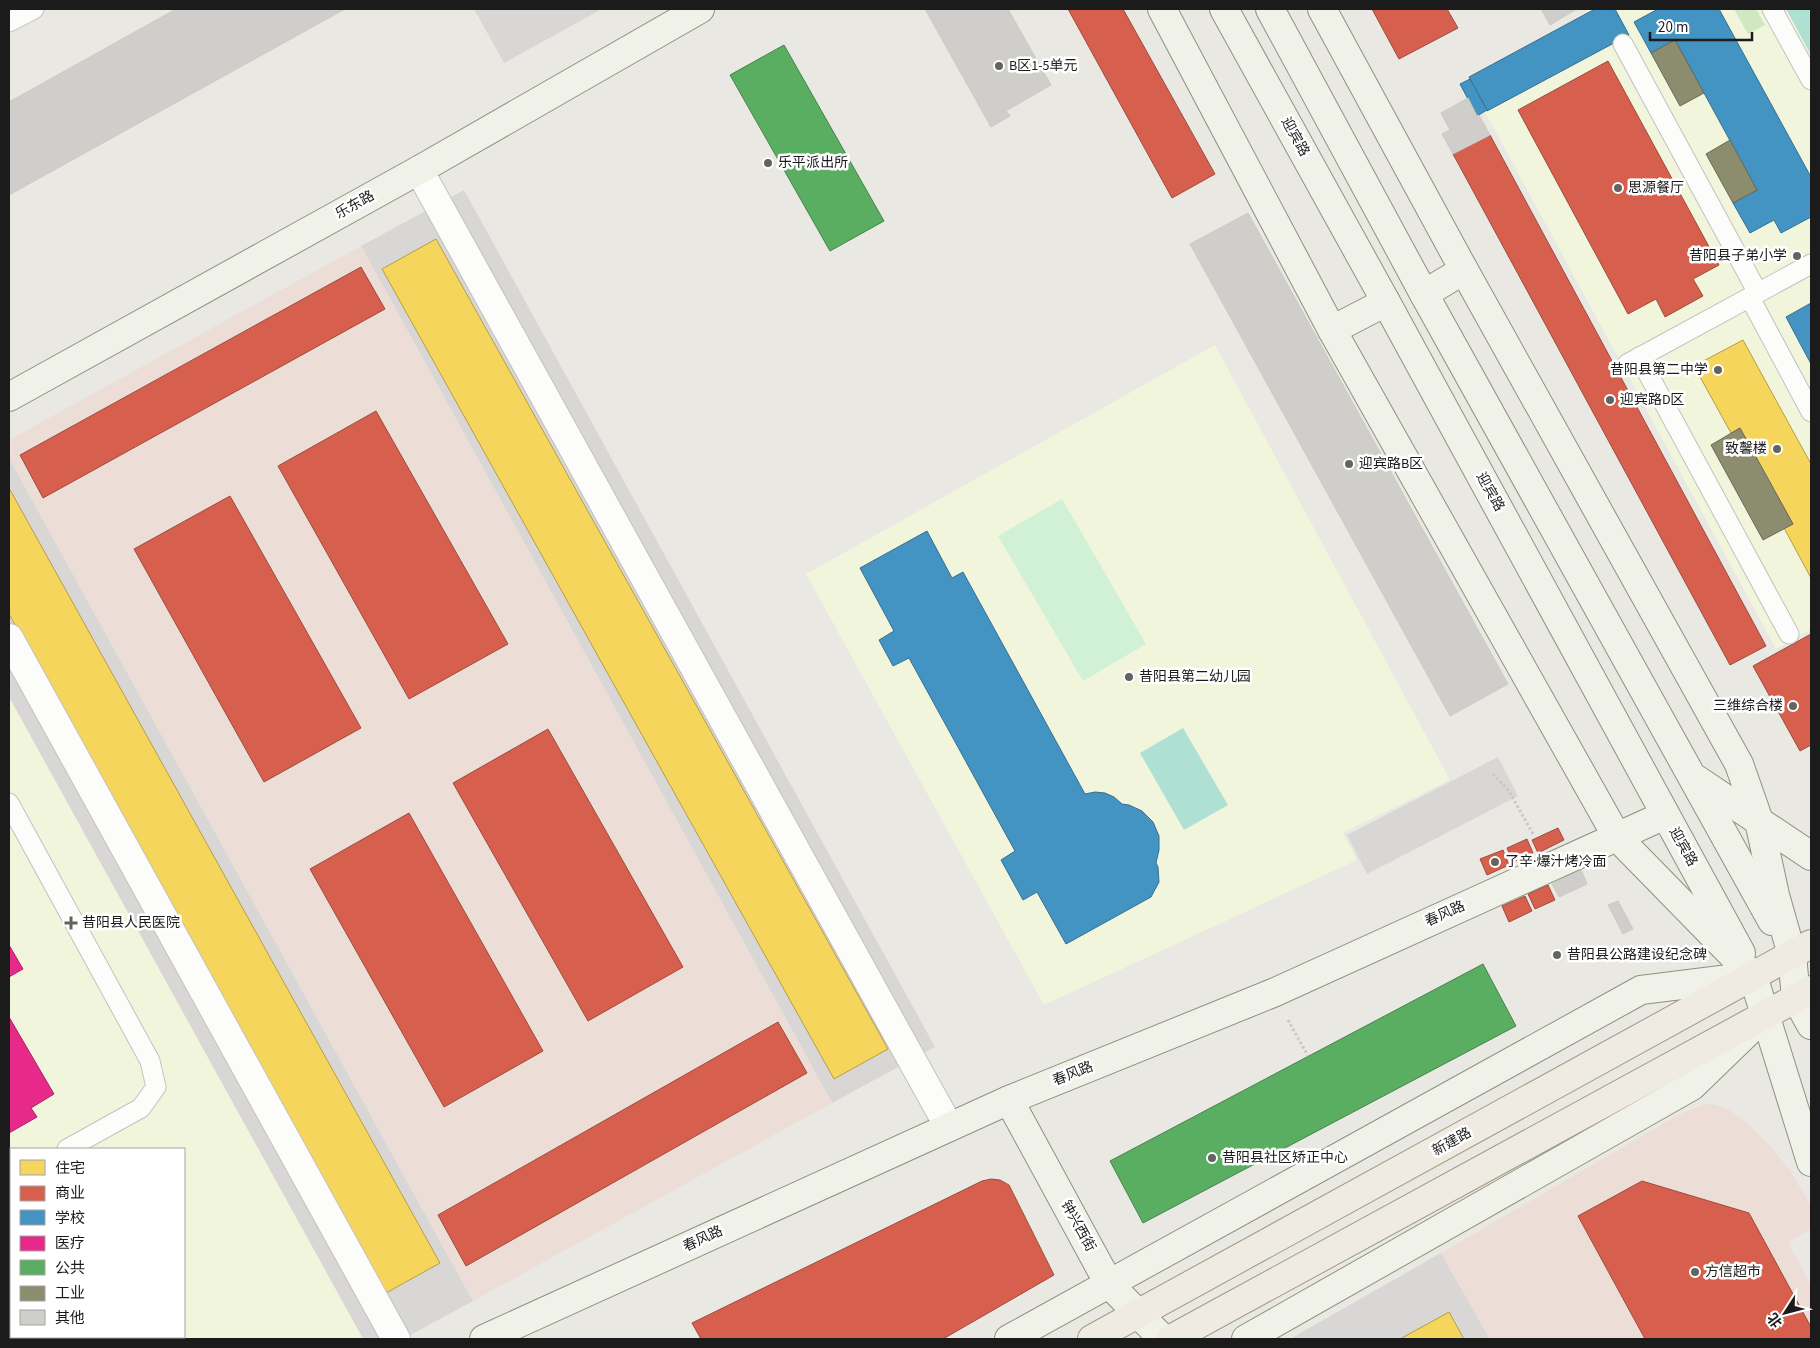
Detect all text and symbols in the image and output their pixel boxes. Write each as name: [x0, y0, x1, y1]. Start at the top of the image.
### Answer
scale bar: [1650, 10, 1752, 42]
text: 20 m: [1658, 17, 1688, 38]
place label: B区1-5单元: [1009, 56, 1078, 76]
marker: B区1-5单元: [993, 60, 1005, 72]
street label: 迎宾路: [1276, 114, 1314, 160]
place label: 乐平派出所: [778, 153, 848, 173]
marker: 乐平派出所: [762, 157, 774, 169]
place label: 思源餐厅: [1628, 178, 1684, 198]
marker: 思源餐厅: [1612, 182, 1624, 194]
street label: 乐东路: [332, 186, 378, 224]
place label: 昔阳县子弟小学: [1689, 246, 1787, 266]
marker: 昔阳县子弟小学: [1791, 250, 1803, 262]
place label: 昔阳县第二中学: [1610, 360, 1708, 380]
marker: 昔阳县第二中学: [1712, 364, 1724, 376]
place label: 迎宾路D区: [1620, 390, 1685, 410]
marker: 迎宾路D区: [1604, 394, 1616, 406]
place label: 致馨楼: [1725, 439, 1767, 459]
marker: 致馨楼: [1771, 443, 1783, 455]
place label: 迎宾路B区: [1359, 454, 1423, 474]
marker: 迎宾路B区: [1343, 458, 1355, 470]
street label: 迎宾路: [1471, 469, 1509, 515]
place label: 昔阳县第二幼儿园: [1139, 667, 1251, 687]
marker: 昔阳县第二幼儿园: [1123, 671, 1135, 683]
place label: 三维综合楼: [1713, 696, 1783, 716]
marker: 三维综合楼: [1787, 700, 1799, 712]
street label: 迎宾路: [1664, 824, 1702, 870]
place label: 了辛·爆汁烤冷面: [1505, 852, 1607, 872]
marker: 了辛·爆汁烤冷面: [1489, 856, 1501, 868]
street label: 春风路: [1422, 896, 1468, 932]
place label: 昔阳县人民医院: [82, 913, 180, 933]
marker: 昔阳县人民医院: [64, 916, 78, 930]
place label: 昔阳县公路建设纪念碑: [1567, 945, 1707, 965]
marker: 昔阳县公路建设纪念碑: [1551, 949, 1563, 961]
street label: 春风路: [1050, 1057, 1096, 1091]
street label: 新建路: [1429, 1123, 1475, 1161]
legend: [10, 1148, 185, 1338]
place label: 昔阳县社区矫正中心: [1222, 1148, 1348, 1168]
marker: 昔阳县社区矫正中心: [1206, 1152, 1218, 1164]
text: 住宅: [55, 1158, 85, 1179]
text: 商业: [55, 1183, 85, 1204]
street label: 钟兴西街: [1056, 1197, 1100, 1255]
text: 学校: [55, 1208, 85, 1229]
street label: 春风路: [680, 1221, 726, 1257]
text: 医疗: [55, 1233, 85, 1254]
text: 公共: [55, 1258, 85, 1279]
place label: 方信超市: [1705, 1262, 1761, 1282]
marker: 方信超市: [1689, 1266, 1701, 1278]
text: 工业: [55, 1283, 85, 1304]
north arrow: [1760, 1288, 1810, 1338]
text: 其他: [55, 1308, 85, 1329]
text: 北: [1763, 1309, 1787, 1332]

